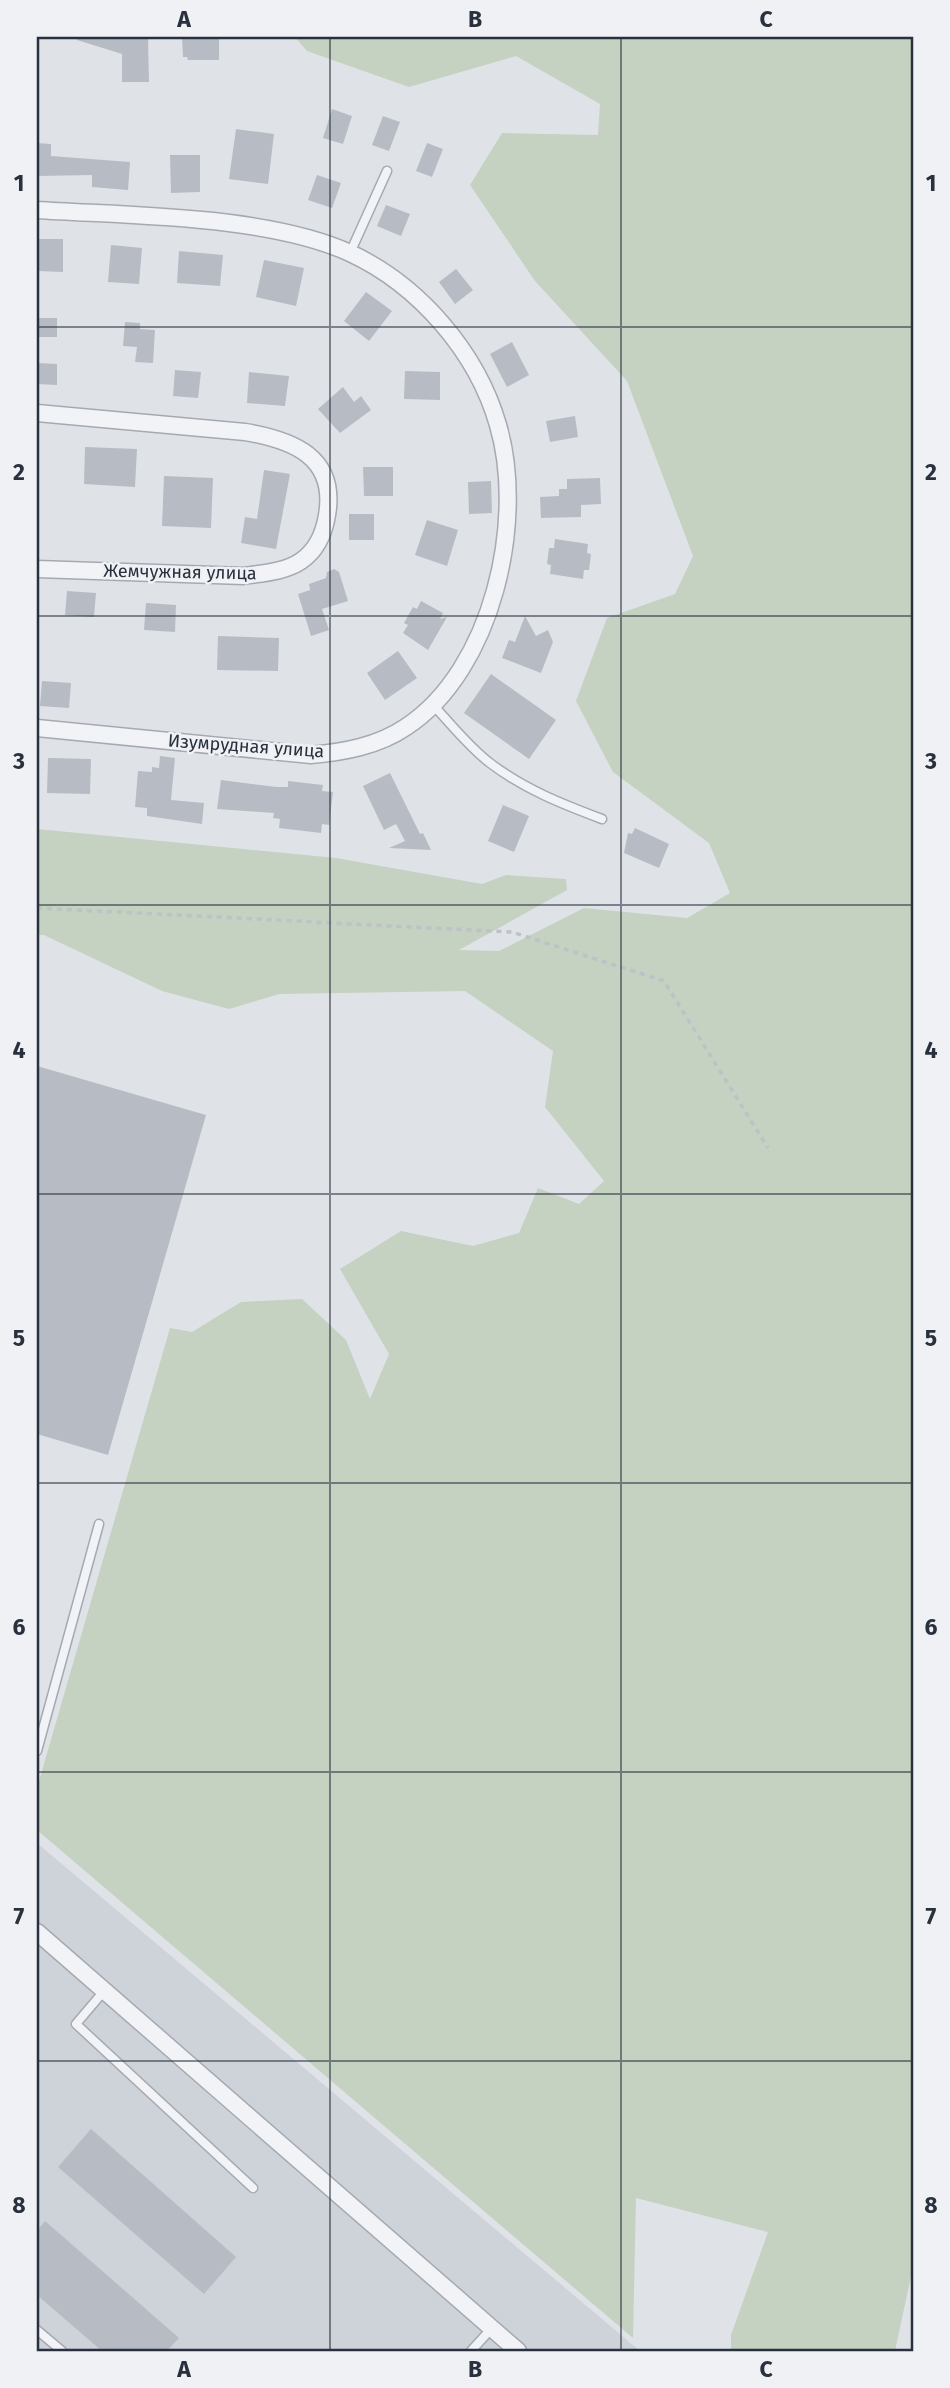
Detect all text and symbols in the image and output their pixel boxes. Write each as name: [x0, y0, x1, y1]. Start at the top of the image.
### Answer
text: A: [176, 5, 191, 33]
text: B: [468, 5, 482, 33]
text: C: [759, 5, 773, 33]
text: 1: [14, 169, 24, 197]
text: 1: [926, 169, 936, 197]
text: 2: [13, 458, 25, 486]
text: 2: [925, 458, 937, 486]
street label: Жемчужная улица: [103, 560, 257, 584]
street label: Изумрудная улица: [167, 730, 325, 762]
text: 3: [12, 747, 25, 775]
text: 3: [924, 747, 937, 775]
text: 4: [13, 1036, 26, 1064]
text: 4: [925, 1036, 938, 1064]
text: 5: [13, 1324, 25, 1352]
text: 5: [925, 1324, 937, 1352]
text: 6: [13, 1613, 26, 1641]
text: 6: [925, 1613, 938, 1641]
text: 7: [14, 1902, 25, 1930]
text: 7: [926, 1902, 937, 1930]
text: 8: [12, 2191, 26, 2219]
text: 8: [924, 2191, 938, 2219]
text: A: [176, 2355, 191, 2383]
text: B: [468, 2355, 482, 2383]
text: C: [759, 2355, 773, 2383]

